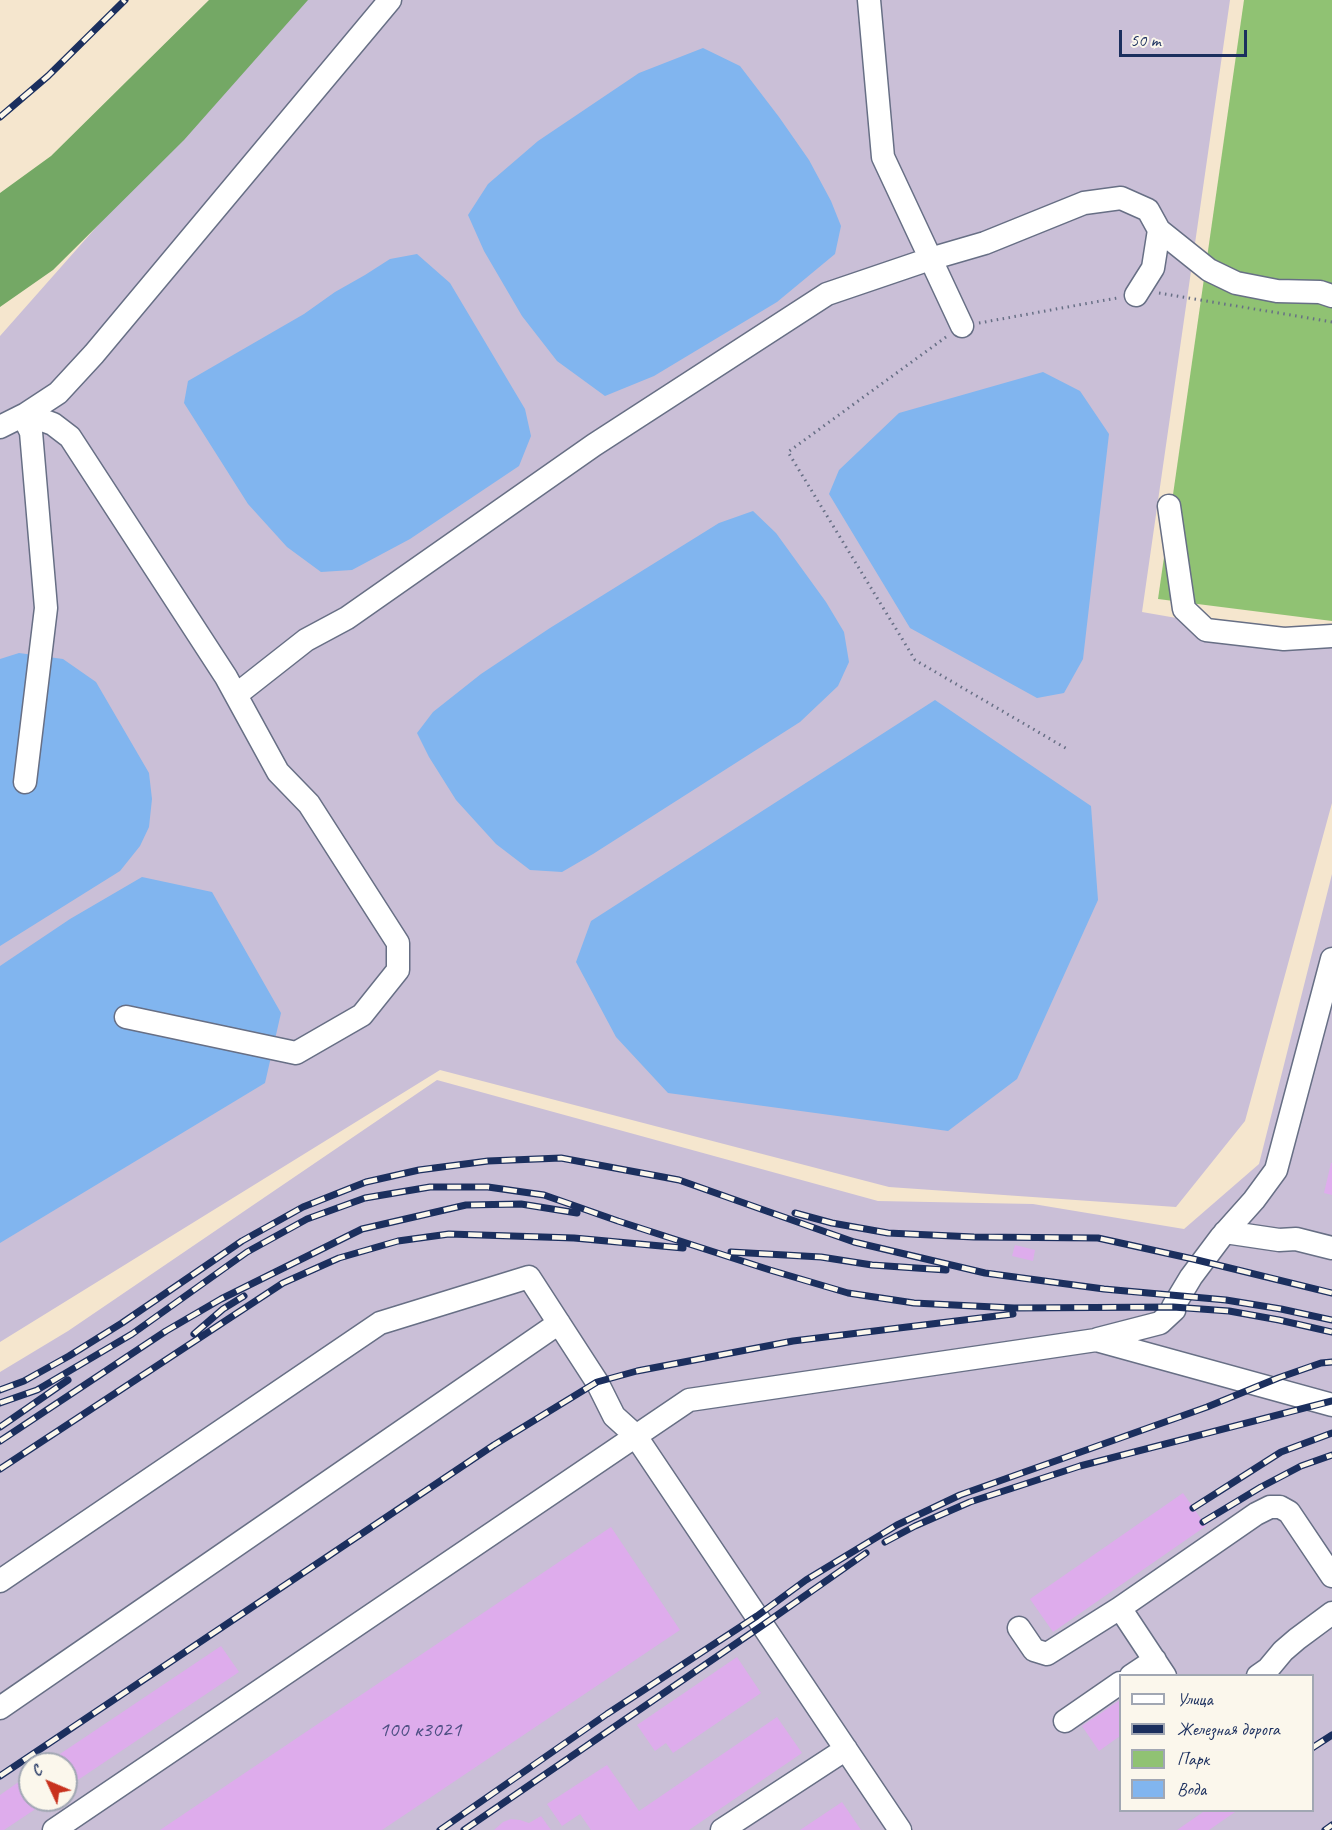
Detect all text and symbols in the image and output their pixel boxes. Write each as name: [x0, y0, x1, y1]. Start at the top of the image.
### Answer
scale bar: [1122, 18, 1250, 56]
text: 50 m: [1130, 29, 1161, 51]
legend: [1119, 1674, 1314, 1812]
text: Улица: [1177, 1688, 1213, 1710]
house number: 100 к3021: [379, 1717, 461, 1743]
text: Железная дорога: [1177, 1718, 1280, 1740]
text: Парк: [1177, 1748, 1209, 1770]
north arrow: [18, 1752, 78, 1812]
text: С: [27, 1761, 46, 1781]
text: Вода: [1177, 1778, 1206, 1800]

